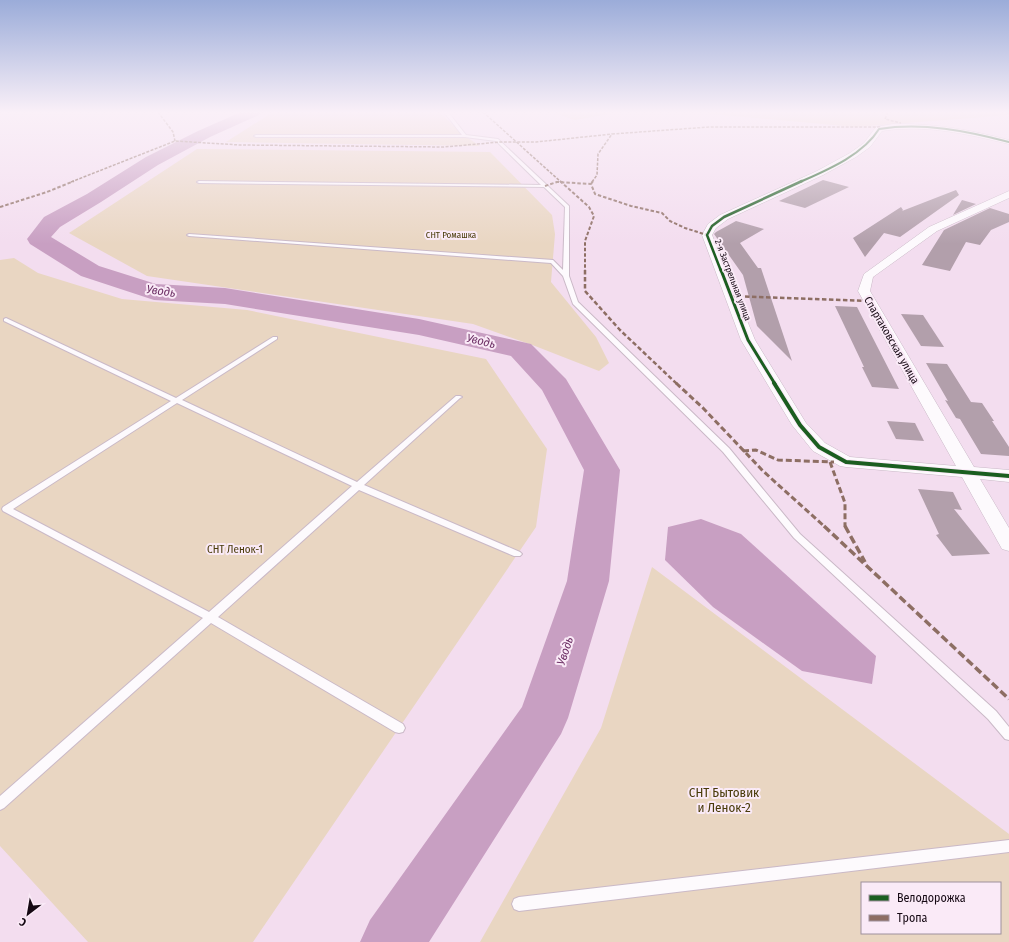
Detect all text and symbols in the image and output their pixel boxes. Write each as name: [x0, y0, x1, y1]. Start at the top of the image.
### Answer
park label: СНТ Ромашка: [426, 230, 477, 240]
street label: 2-я Застрельная улица: [713, 238, 753, 323]
water label: Уводь: [146, 282, 177, 300]
street label: Спартаковская улица: [861, 294, 922, 386]
water label: Уводь: [465, 331, 497, 351]
park label: СНТ Ленок-1: [207, 543, 263, 556]
water label: Уводь: [554, 635, 576, 667]
park label: СНТ Бытовик и Ленок-2: [689, 785, 759, 815]
legend: [861, 882, 1001, 934]
text: Велодорожка: [897, 891, 966, 905]
north arrow: [8, 894, 48, 934]
text: Тропа: [897, 911, 928, 925]
text: С: [17, 915, 29, 929]

